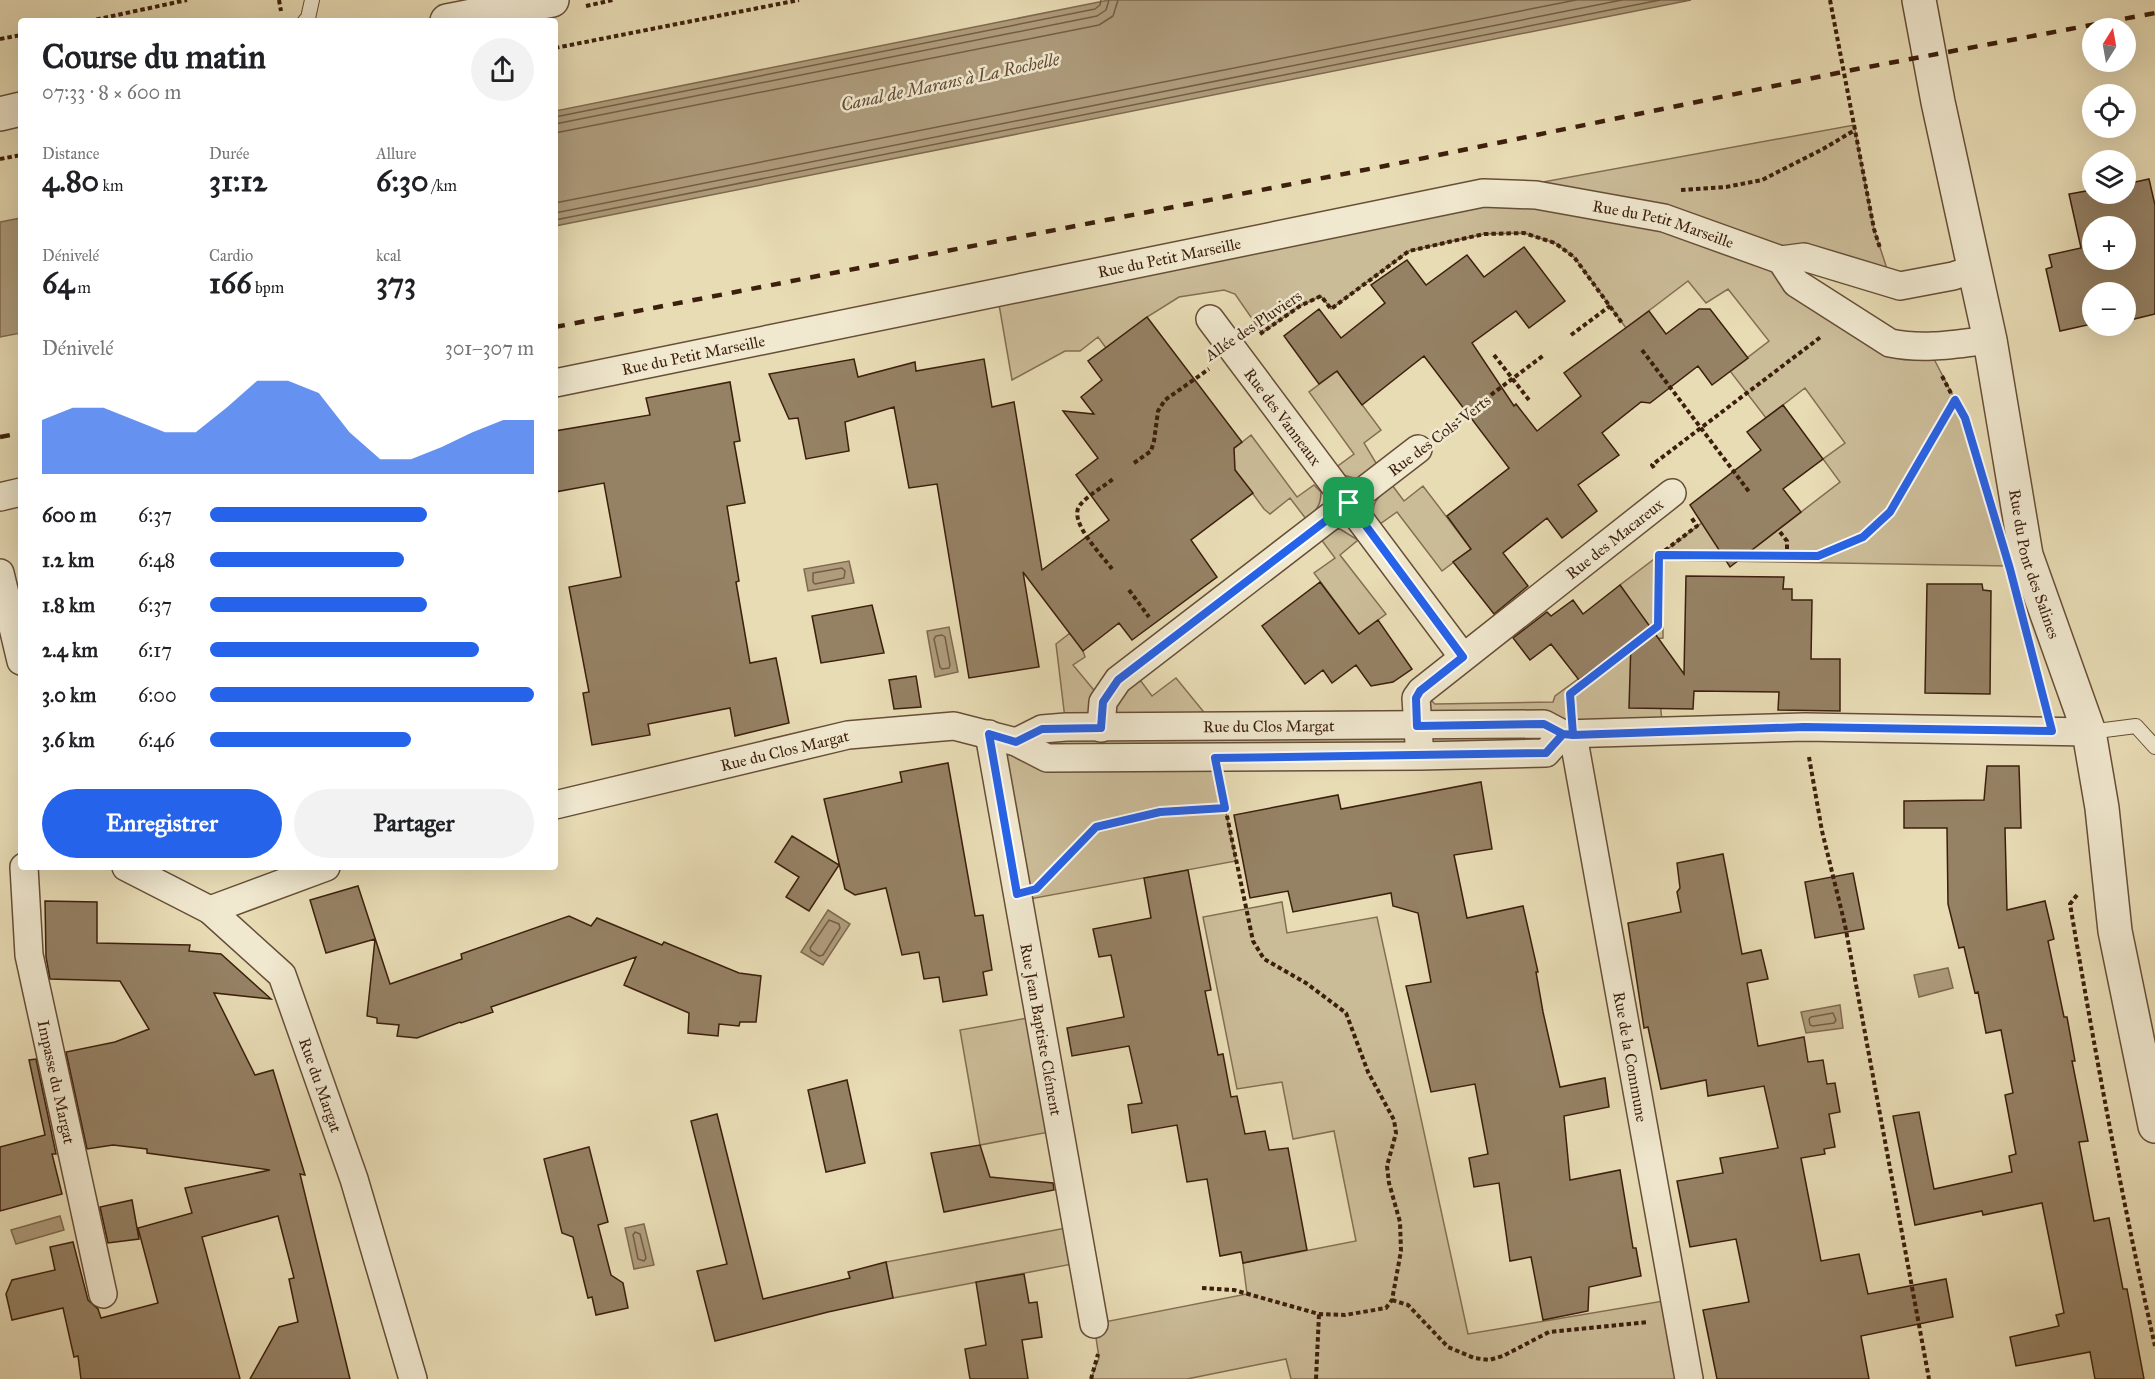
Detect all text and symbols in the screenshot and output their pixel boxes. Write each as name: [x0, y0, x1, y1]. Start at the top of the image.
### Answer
north arrow: [2082, 18, 2136, 72]
map controls: [2082, 18, 2136, 336]
text: Course du matin: [42, 37, 266, 77]
button: share: [471, 38, 534, 101]
water label: Canal de Marans à La Rochelle: [839, 48, 1063, 116]
text: 07:33 · 8 × 600 m: [42, 80, 181, 104]
button: locate: [2082, 84, 2136, 138]
text: Distance: [42, 144, 99, 163]
text: Durée: [209, 144, 249, 163]
text: Allure: [376, 144, 416, 163]
button: layers: [2082, 150, 2136, 204]
text: 4.80: [42, 163, 99, 199]
text: 31:12: [209, 163, 267, 199]
text: 6:30: [376, 163, 428, 199]
text: km: [99, 176, 123, 195]
text: /km: [428, 176, 457, 195]
street label: Rue du Petit Marseille: [1591, 196, 1737, 252]
button: +: [2082, 216, 2136, 270]
street label: Rue du Petit Marseille: [1096, 234, 1243, 282]
text: Dénivelé: [42, 246, 99, 265]
text: Cardio: [209, 246, 253, 265]
text: kcal: [376, 246, 401, 265]
text: 64: [42, 265, 74, 301]
text: 166: [209, 265, 252, 301]
text: 373: [376, 265, 416, 301]
text: m: [74, 278, 91, 297]
text: bpm: [252, 278, 284, 297]
button: −: [2082, 282, 2136, 336]
street label: Allée des Pluviers: [1200, 286, 1305, 365]
street label: Rue du Petit Marseille: [620, 331, 767, 379]
text: Dénivelé: [42, 336, 114, 360]
text: 301–307 m: [445, 336, 534, 360]
street label: Rue des Vanneaux: [1240, 365, 1325, 469]
street label: Rue des Cols-Verts: [1384, 391, 1495, 480]
pin: [1323, 477, 1374, 528]
icon: arrive: [1332, 486, 1365, 519]
street label: Rue du Pont des Salines: [2005, 488, 2064, 641]
street label: Rue des Macareux: [1562, 495, 1667, 583]
text: 600 m: [42, 503, 97, 527]
text: 6:37: [138, 503, 172, 527]
text: 1.2 km: [42, 548, 94, 572]
text: 6:48: [138, 548, 175, 572]
text: 1.8 km: [42, 593, 95, 617]
text: 6:37: [138, 593, 172, 617]
text: 2.4 km: [42, 638, 98, 662]
text: 6:17: [138, 638, 172, 662]
text: 3.0 km: [42, 683, 96, 707]
text: 6:00: [138, 683, 177, 707]
street label: Rue du Clos Margat: [1203, 716, 1335, 736]
street label: Rue du Clos Margat: [718, 726, 851, 775]
text: 3.6 km: [42, 728, 95, 752]
text: 6:46: [138, 728, 175, 752]
button: Enregistrer: [42, 789, 282, 858]
button: Partager: [294, 789, 534, 858]
street label: Rue Jean Baptiste Clément: [1016, 942, 1066, 1117]
street label: Rue de la Commune: [1609, 990, 1652, 1124]
street label: Impasse du Margat: [33, 1018, 79, 1146]
street label: Rue du Margat: [295, 1035, 346, 1135]

